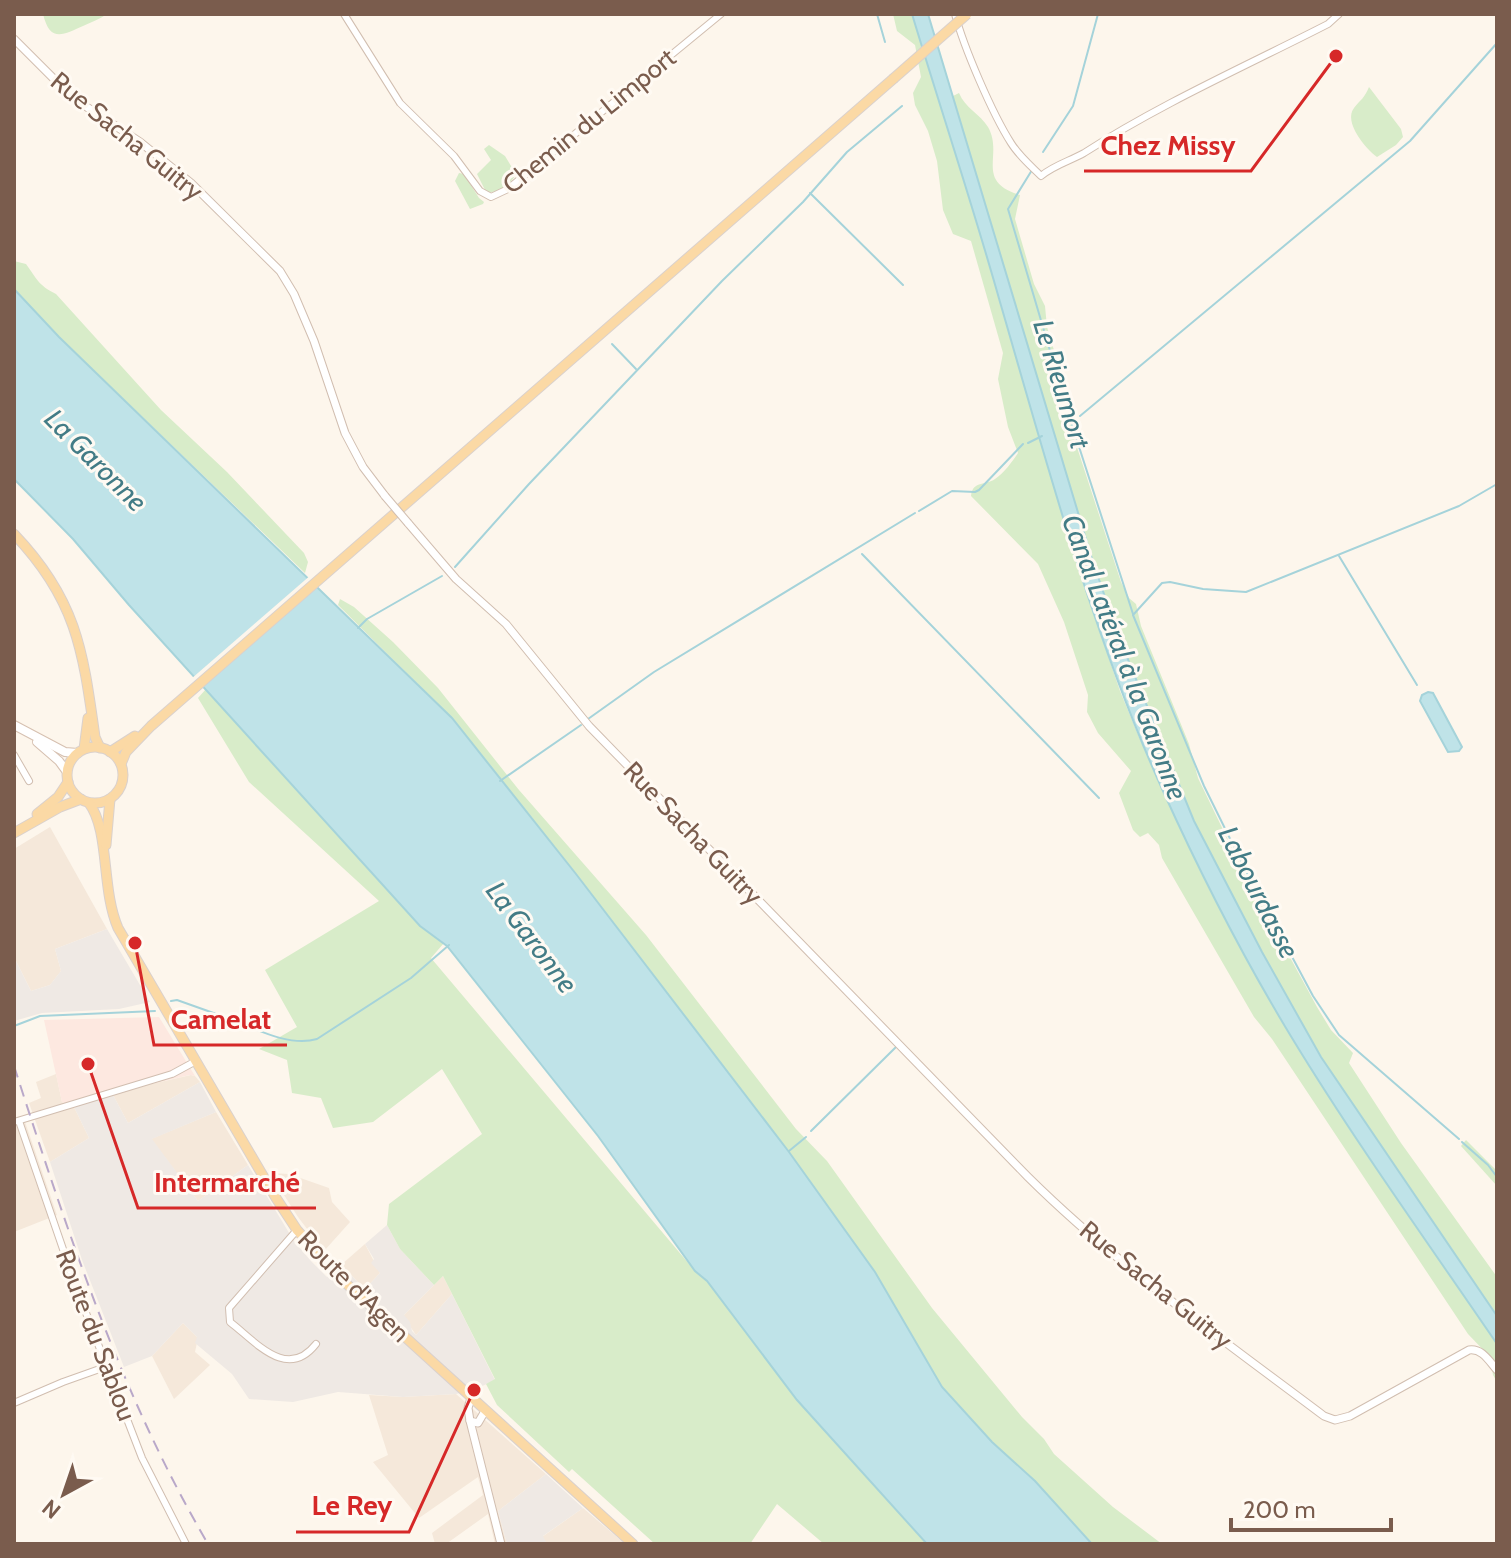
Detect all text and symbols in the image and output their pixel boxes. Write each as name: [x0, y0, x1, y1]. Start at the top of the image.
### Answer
street label: Chemin du Limport: [496, 41, 682, 200]
street label: Rue Sacha Guitry: [44, 65, 210, 207]
callout: Chez Missy: [1084, 119, 1251, 171]
text: Chez Missy: [1101, 128, 1235, 162]
water label: Le Rieumort: [1026, 315, 1098, 453]
water label: La Garonne: [38, 402, 154, 518]
water label: Canal Latéral à la Garonne: [1055, 510, 1195, 805]
street label: Rue Sacha Guitry: [617, 755, 769, 911]
water label: Labourdasse: [1211, 820, 1307, 964]
water label: La Garonne: [479, 875, 585, 1000]
callout: Camelat: [154, 993, 287, 1045]
text: Camelat: [171, 1002, 271, 1036]
callout: Intermarché: [138, 1156, 316, 1208]
text: Intermarché: [154, 1165, 300, 1199]
street label: Rue Sacha Guitry: [1073, 1214, 1239, 1356]
street label: Route d'Agen: [291, 1223, 417, 1349]
street label: Route du Sablou: [49, 1245, 143, 1425]
north arrow: [24, 1454, 104, 1534]
callout: Le Rey: [296, 1480, 409, 1532]
scale bar: [1231, 1482, 1391, 1532]
text: Le Rey: [312, 1488, 392, 1522]
text: N: [37, 1494, 66, 1524]
text: 200 m: [1243, 1495, 1316, 1524]

